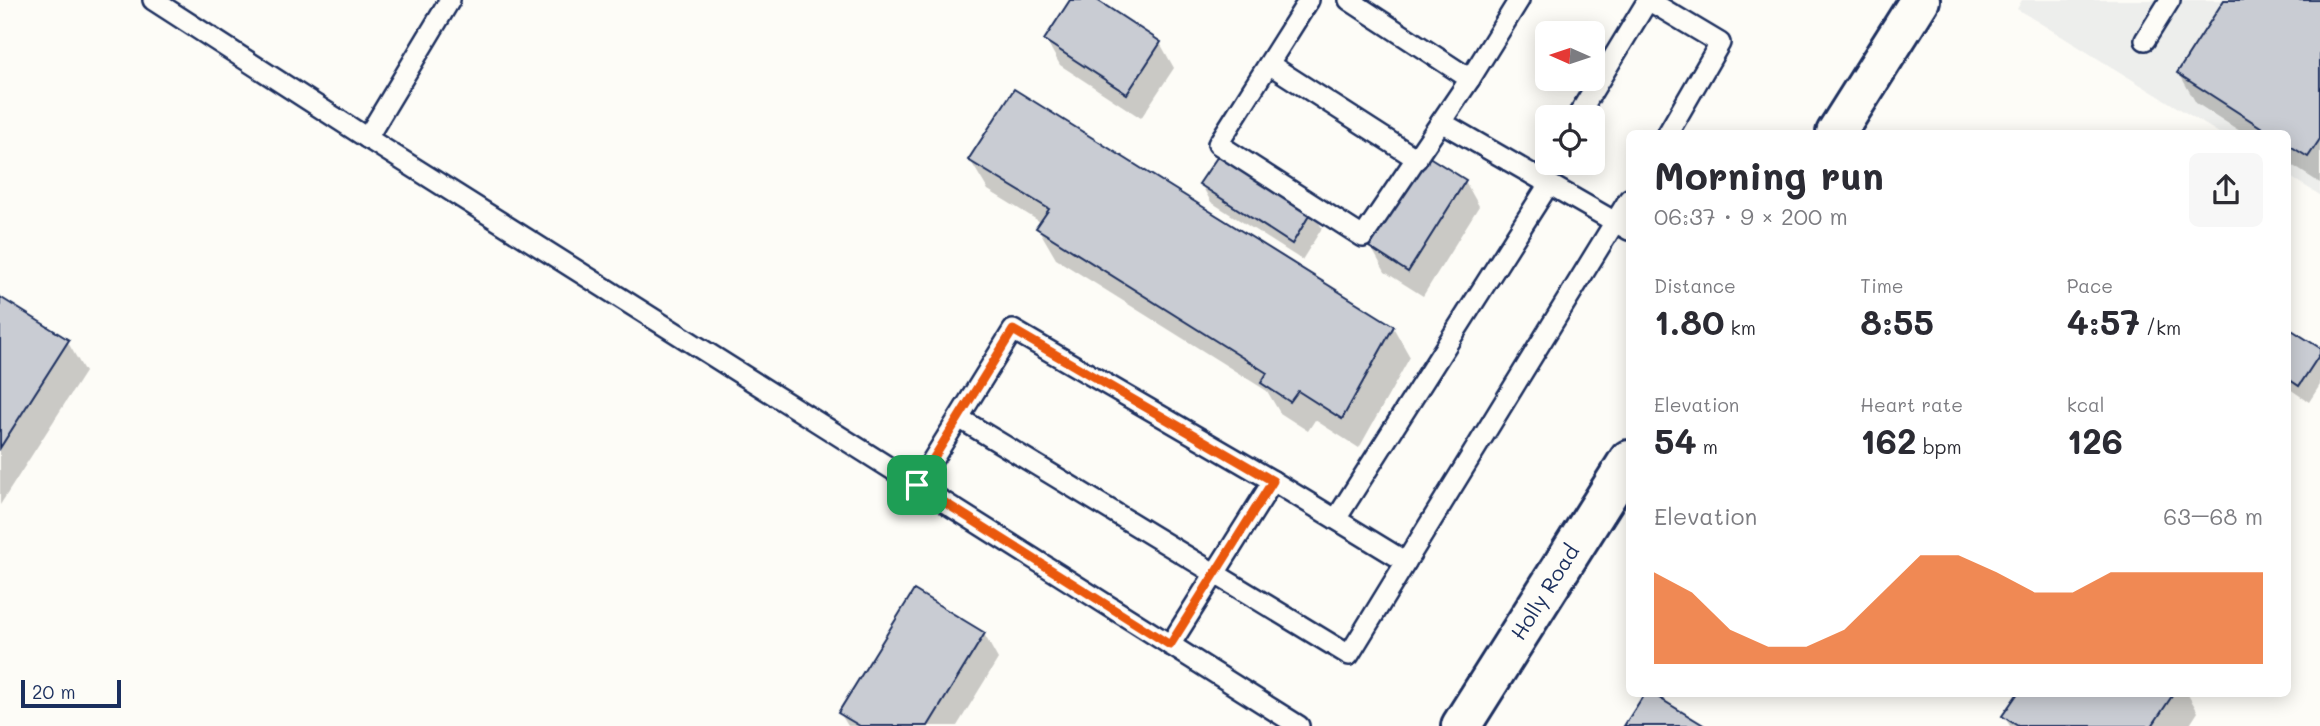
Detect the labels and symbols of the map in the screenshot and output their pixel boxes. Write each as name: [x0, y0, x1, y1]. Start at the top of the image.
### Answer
north arrow: [1535, 21, 1605, 91]
pin: [887, 455, 947, 515]
street label: Holly Road: [1504, 539, 1584, 644]
scale bar: [21, 677, 121, 709]

